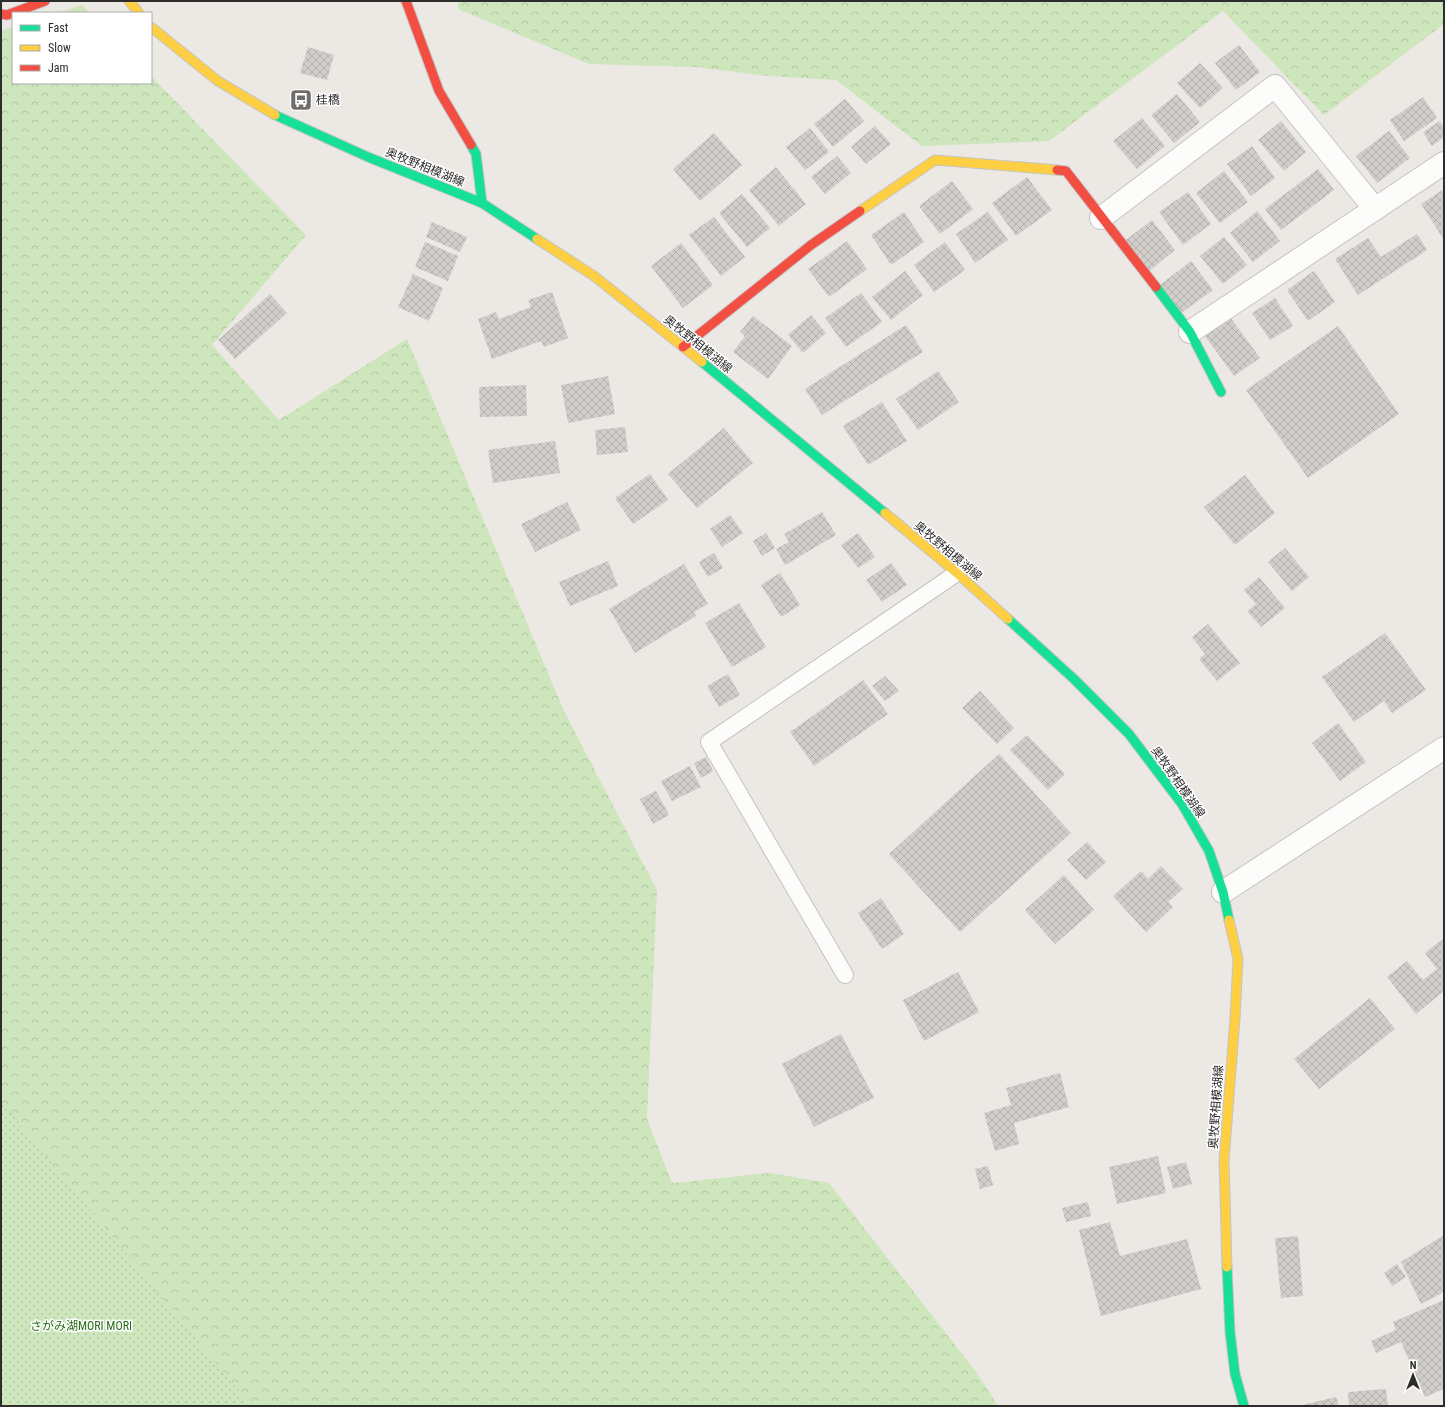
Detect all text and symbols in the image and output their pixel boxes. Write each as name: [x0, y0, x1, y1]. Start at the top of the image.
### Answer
legend: [12, 12, 152, 84]
text: Fast: [48, 21, 69, 35]
text: Slow: [48, 41, 71, 55]
text: Jam: [48, 61, 69, 75]
bus stop icon: 桂橋: [288, 87, 314, 113]
place label: 桂橋: [316, 93, 340, 107]
street label: 奥牧野相模湖線: [383, 145, 467, 189]
street label: 奥牧野相模湖線: [661, 312, 735, 376]
street label: 奥牧野相模湖線: [911, 519, 985, 583]
street label: 奥牧野相模湖線: [1148, 744, 1208, 820]
street label: 奥牧野相模湖線: [1206, 1065, 1226, 1149]
park label: さがみ湖MORI MORI: [30, 1319, 132, 1333]
north arrow: [1393, 1355, 1433, 1395]
text: N: [1410, 1359, 1417, 1372]

